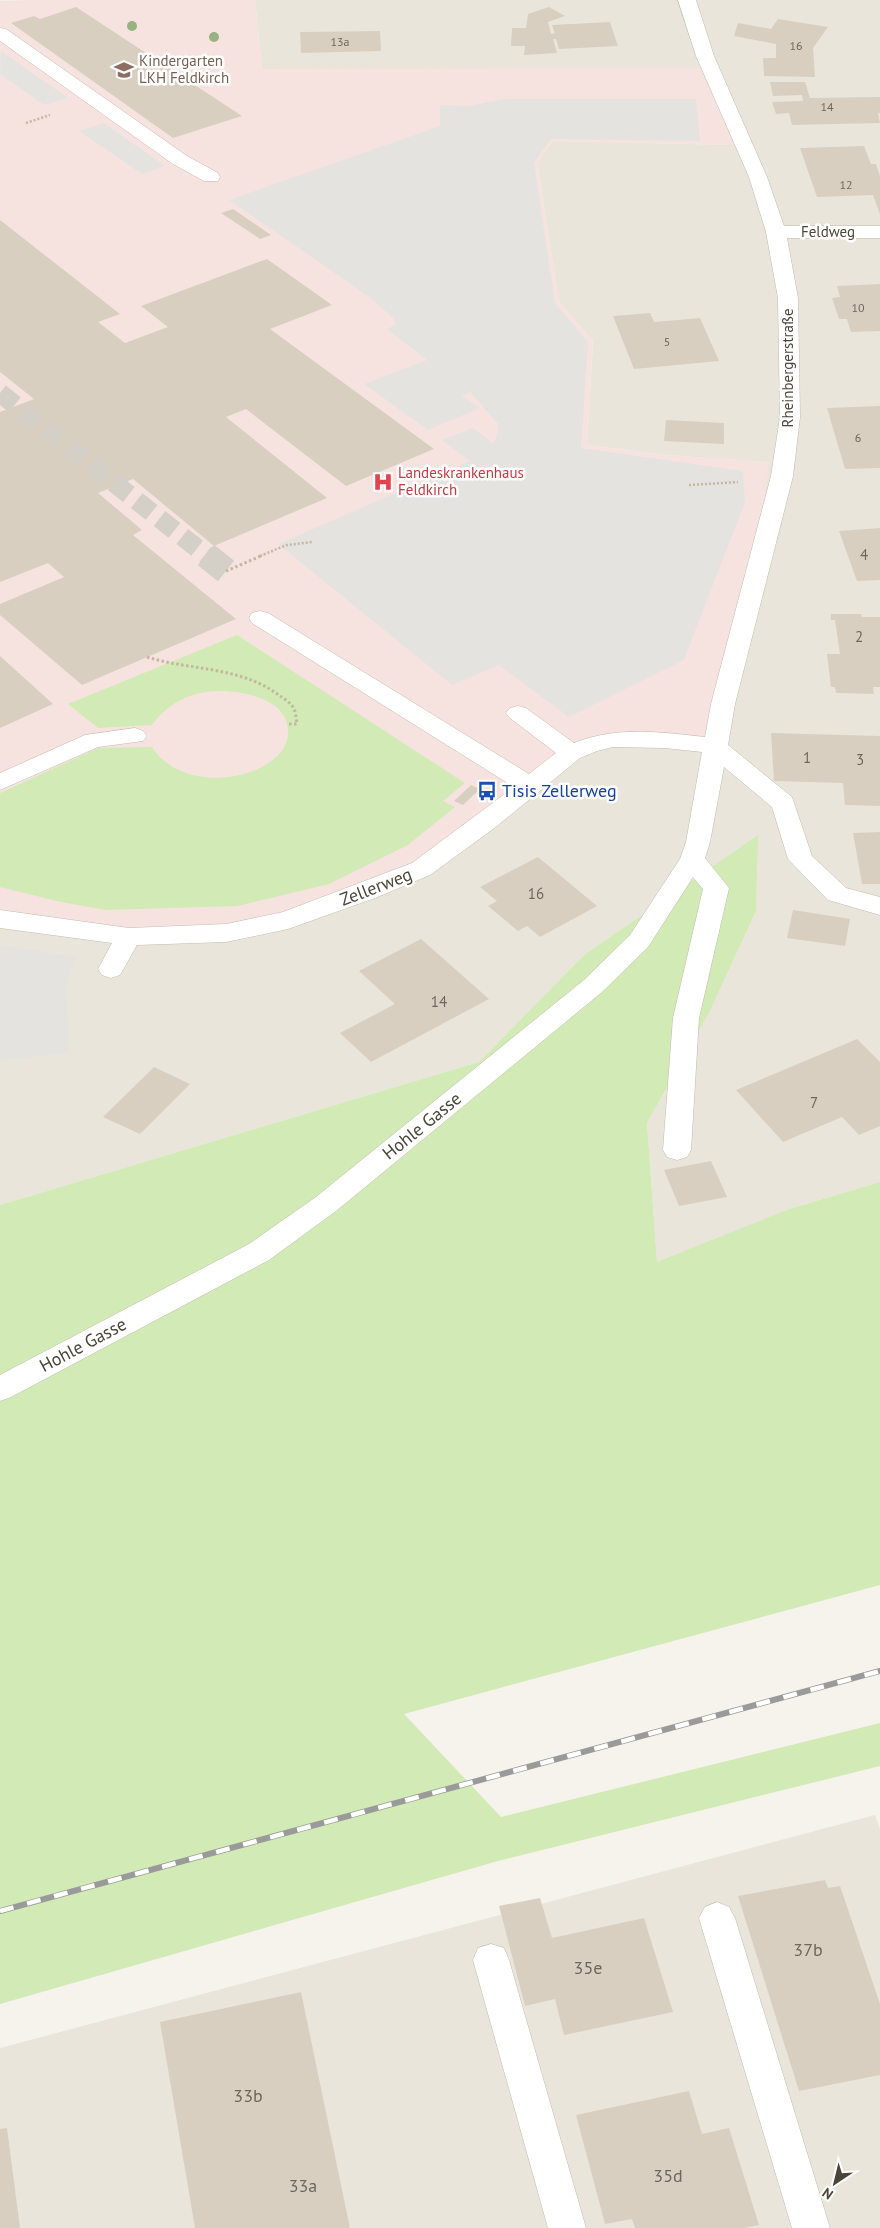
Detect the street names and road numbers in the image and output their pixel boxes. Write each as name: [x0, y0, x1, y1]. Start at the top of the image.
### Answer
street label: Feldweg: [801, 222, 855, 241]
street label: Rheinbergerstraße: [778, 308, 797, 428]
street label: Zellerweg: [336, 862, 415, 911]
street label: Hohle Gasse: [378, 1087, 466, 1164]
street label: Hohle Gasse: [35, 1312, 130, 1377]

